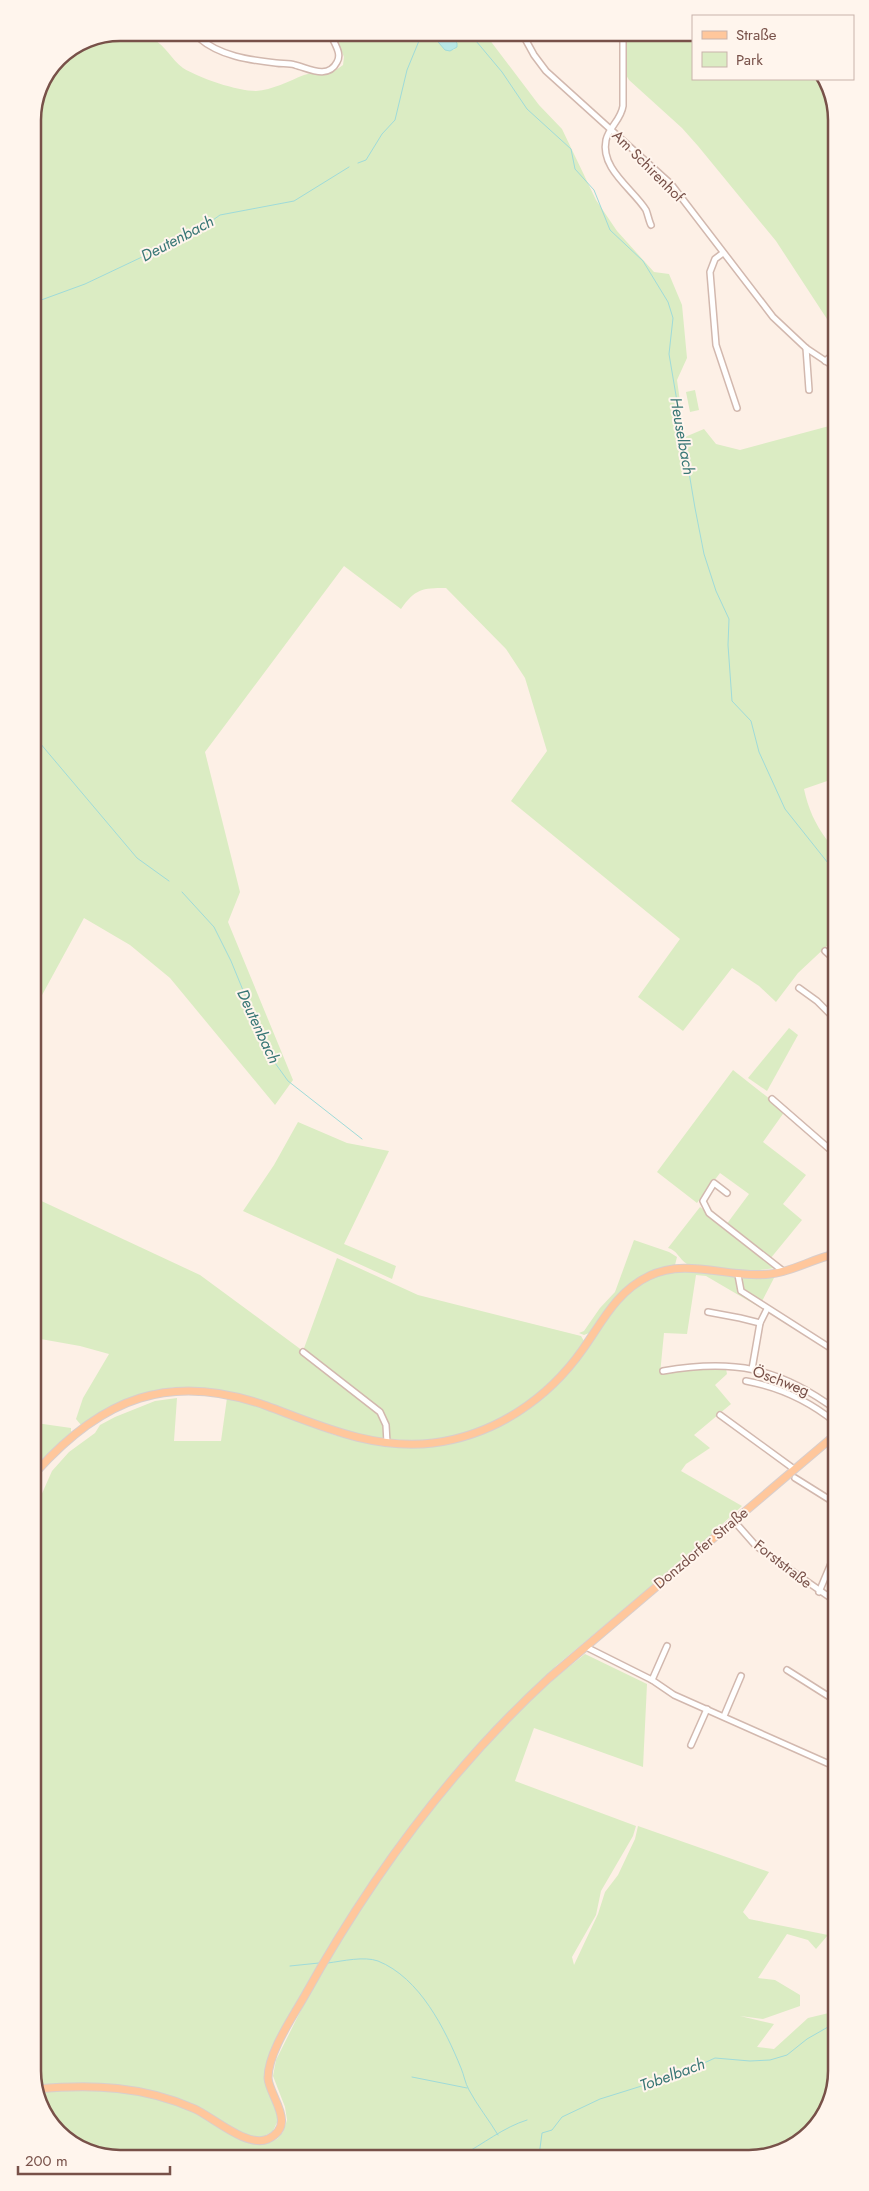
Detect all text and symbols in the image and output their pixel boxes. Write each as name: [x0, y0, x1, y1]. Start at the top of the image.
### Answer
legend: [692, 15, 854, 80]
text: Straße: [736, 24, 777, 46]
text: Park: [736, 49, 763, 71]
street label: Am Schirenhof: [607, 125, 690, 208]
water label: Deutenbach: [137, 210, 218, 267]
water label: Heuselbach: [664, 396, 701, 477]
water label: Deutenbach: [231, 985, 286, 1067]
street label: Öschweg: [749, 1360, 813, 1402]
street label: Donzdorfer Straße: [649, 1502, 753, 1594]
street label: Forststraße: [749, 1534, 817, 1594]
water label: Tobelbach: [636, 2052, 708, 2097]
scale bar: [18, 2144, 170, 2176]
text: 200 m: [25, 2150, 68, 2172]

